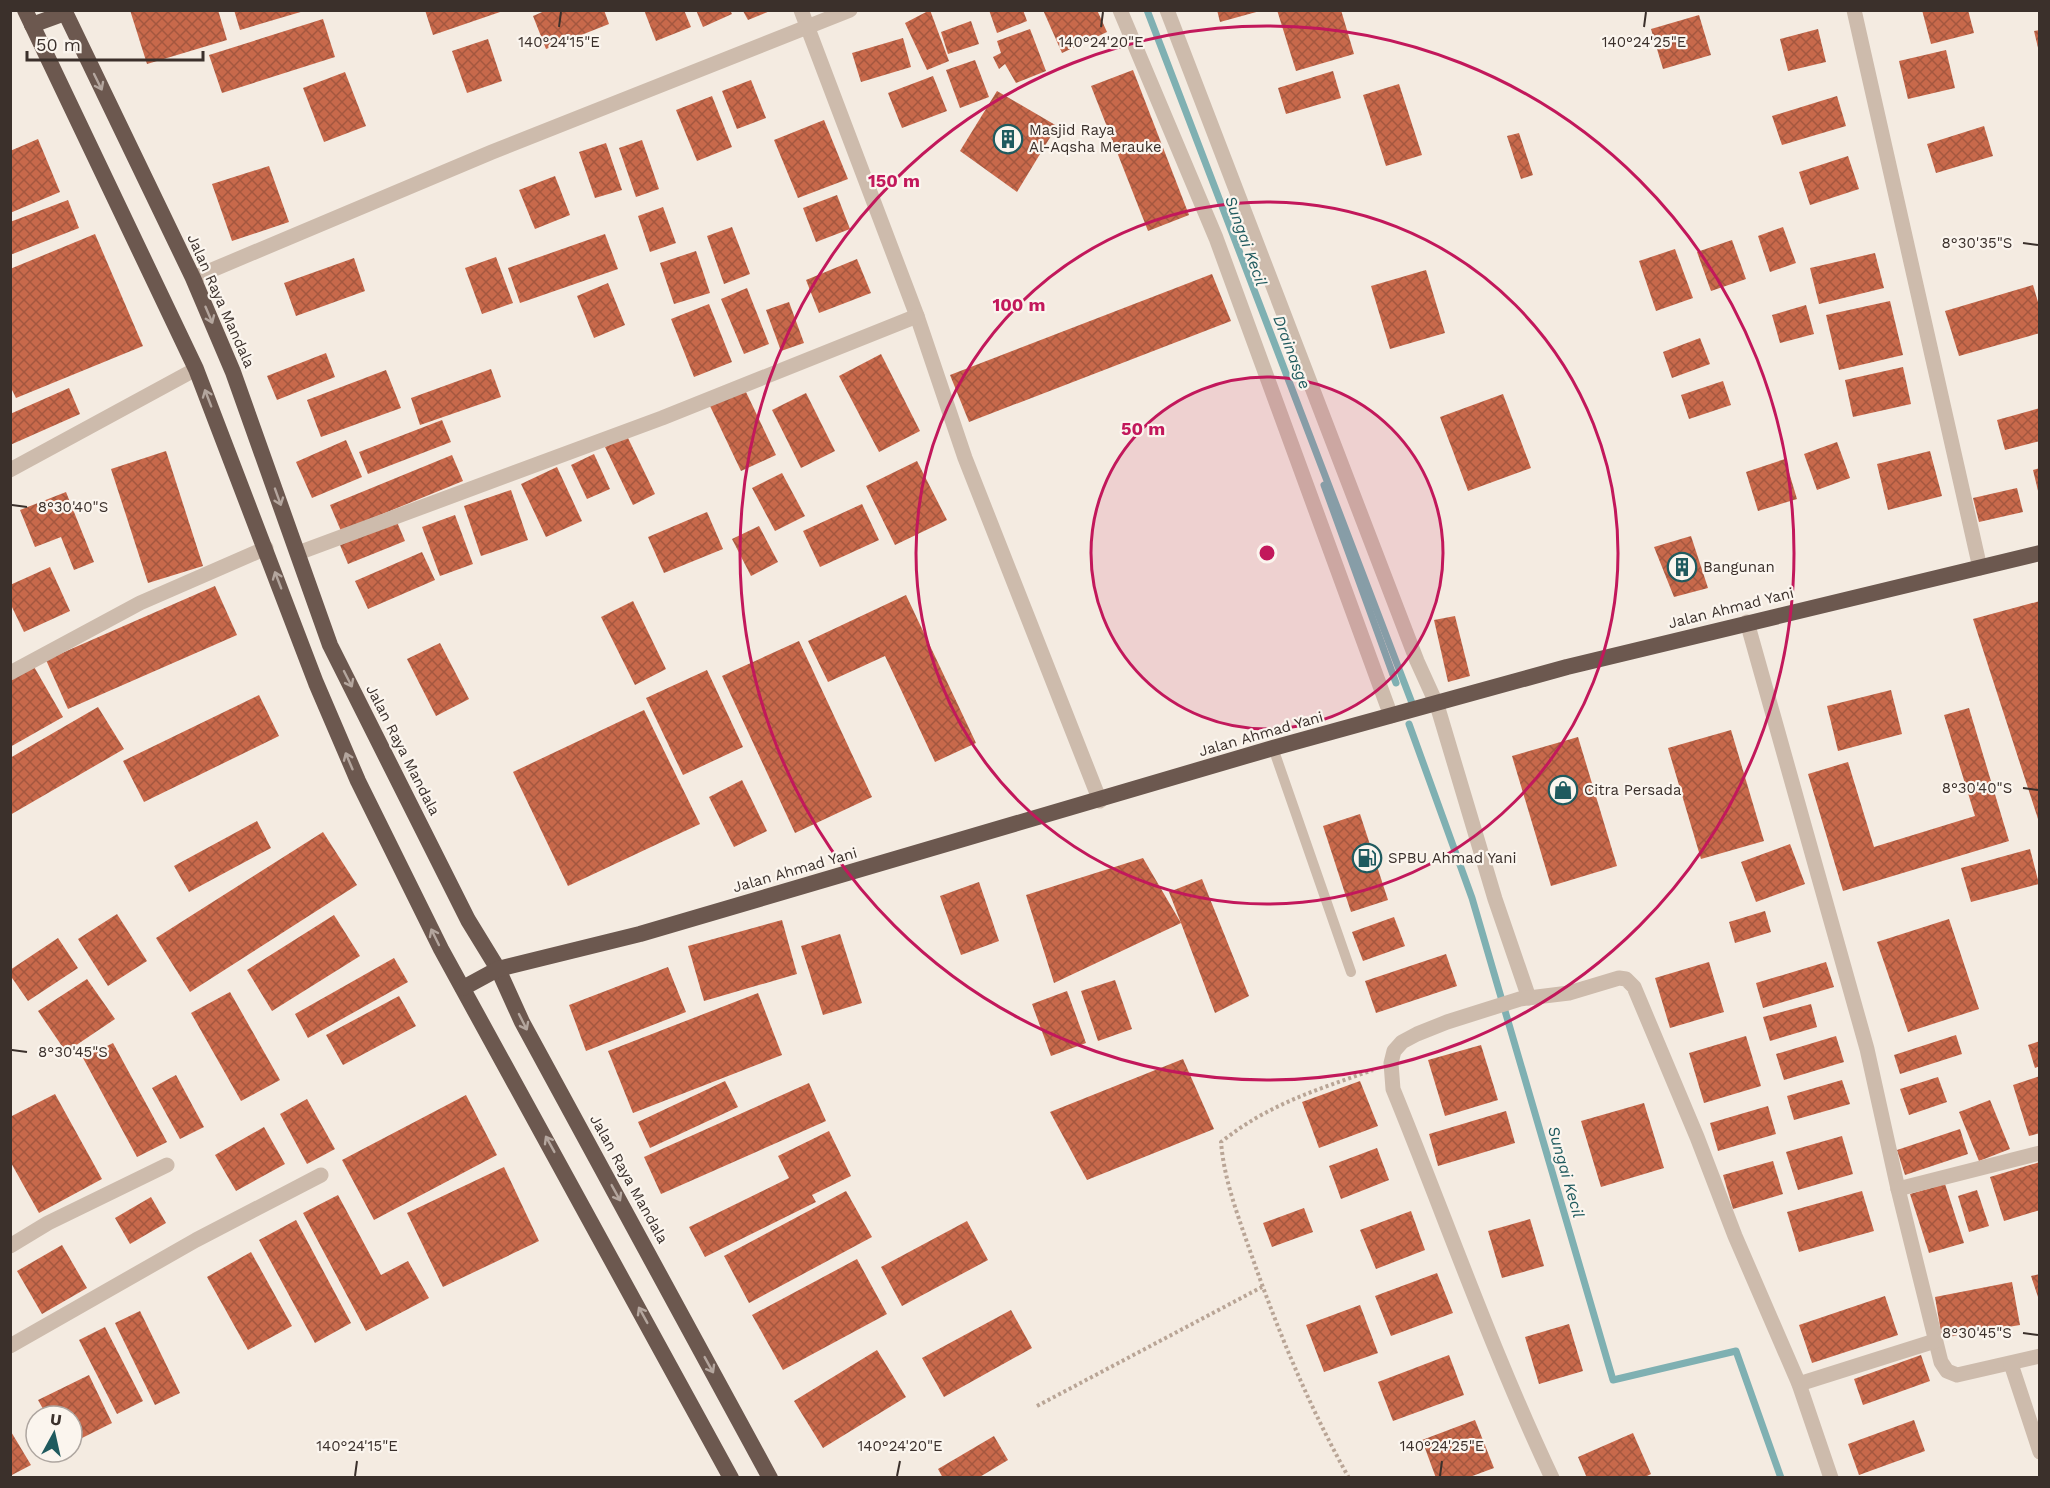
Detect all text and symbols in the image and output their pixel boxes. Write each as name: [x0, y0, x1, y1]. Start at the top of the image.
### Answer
scale bar: [27, 24, 202, 62]
text: 140°24'15"E: [518, 33, 600, 51]
text: 140°24'20"E: [1058, 33, 1144, 51]
text: 140°24'25"E: [1602, 33, 1686, 51]
text: 50 m: [36, 34, 81, 55]
one-way arrow: [93, 73, 105, 91]
place label: Masjid Raya Al-Aqsha Merauke: [1029, 121, 1162, 156]
building icon: Masjid Raya Al-Aqsha Merauke: [992, 123, 1024, 155]
text: 150 m: [868, 170, 920, 191]
water label: Sungai Kecil: [1221, 193, 1271, 289]
street label: Jalan Raya Mandala: [183, 231, 259, 371]
text: 8°30'35"S: [1942, 234, 2012, 252]
text: 100 m: [992, 294, 1046, 315]
one-way arrow: [204, 305, 215, 324]
water label: Drainasge: [1269, 312, 1315, 392]
one-way arrow: [201, 389, 212, 408]
text: 50 m: [1121, 418, 1165, 439]
one-way arrow: [273, 487, 284, 506]
text: 8°30'40"S: [38, 498, 108, 516]
centre of rings: [1257, 543, 1277, 563]
building icon: Bangunan: [1666, 551, 1698, 583]
place label: Bangunan: [1703, 558, 1775, 576]
one-way arrow: [271, 571, 282, 590]
street label: Jalan Ahmad Yani: [1666, 584, 1796, 632]
one-way arrow: [342, 670, 354, 688]
street label: Jalan Raya Mandala: [362, 682, 444, 819]
street label: Jalan Ahmad Yani: [1197, 708, 1325, 760]
one-way arrow: [343, 753, 354, 771]
shop icon: Citra Persada: [1547, 774, 1579, 806]
text: 8°30'40"S: [1942, 779, 2012, 797]
place label: Citra Persada: [1584, 781, 1682, 799]
fuel station icon: SPBU Ahmad Yani: [1351, 842, 1383, 874]
street label: Jalan Ahmad Yani: [731, 844, 859, 896]
place label: SPBU Ahmad Yani: [1388, 849, 1517, 867]
one-way arrow: [429, 928, 440, 946]
one-way arrow: [517, 1013, 529, 1031]
text: 8°30'45"S: [38, 1043, 108, 1061]
street label: Jalan Raya Mandala: [586, 1111, 672, 1247]
water label: Sungai Kecil: [1544, 1124, 1588, 1220]
one-way arrow: [544, 1136, 556, 1153]
one-way arrow: [610, 1184, 622, 1201]
one-way arrow: [637, 1307, 648, 1325]
text: 8°30'45"S: [1942, 1324, 2012, 1342]
one-way arrow: [704, 1355, 715, 1373]
north arrow: [24, 1404, 84, 1464]
text: U: [49, 1409, 63, 1430]
text: 140°24'15"E: [316, 1437, 398, 1455]
text: 140°24'20"E: [857, 1437, 943, 1455]
text: 140°24'25"E: [1400, 1437, 1484, 1455]

